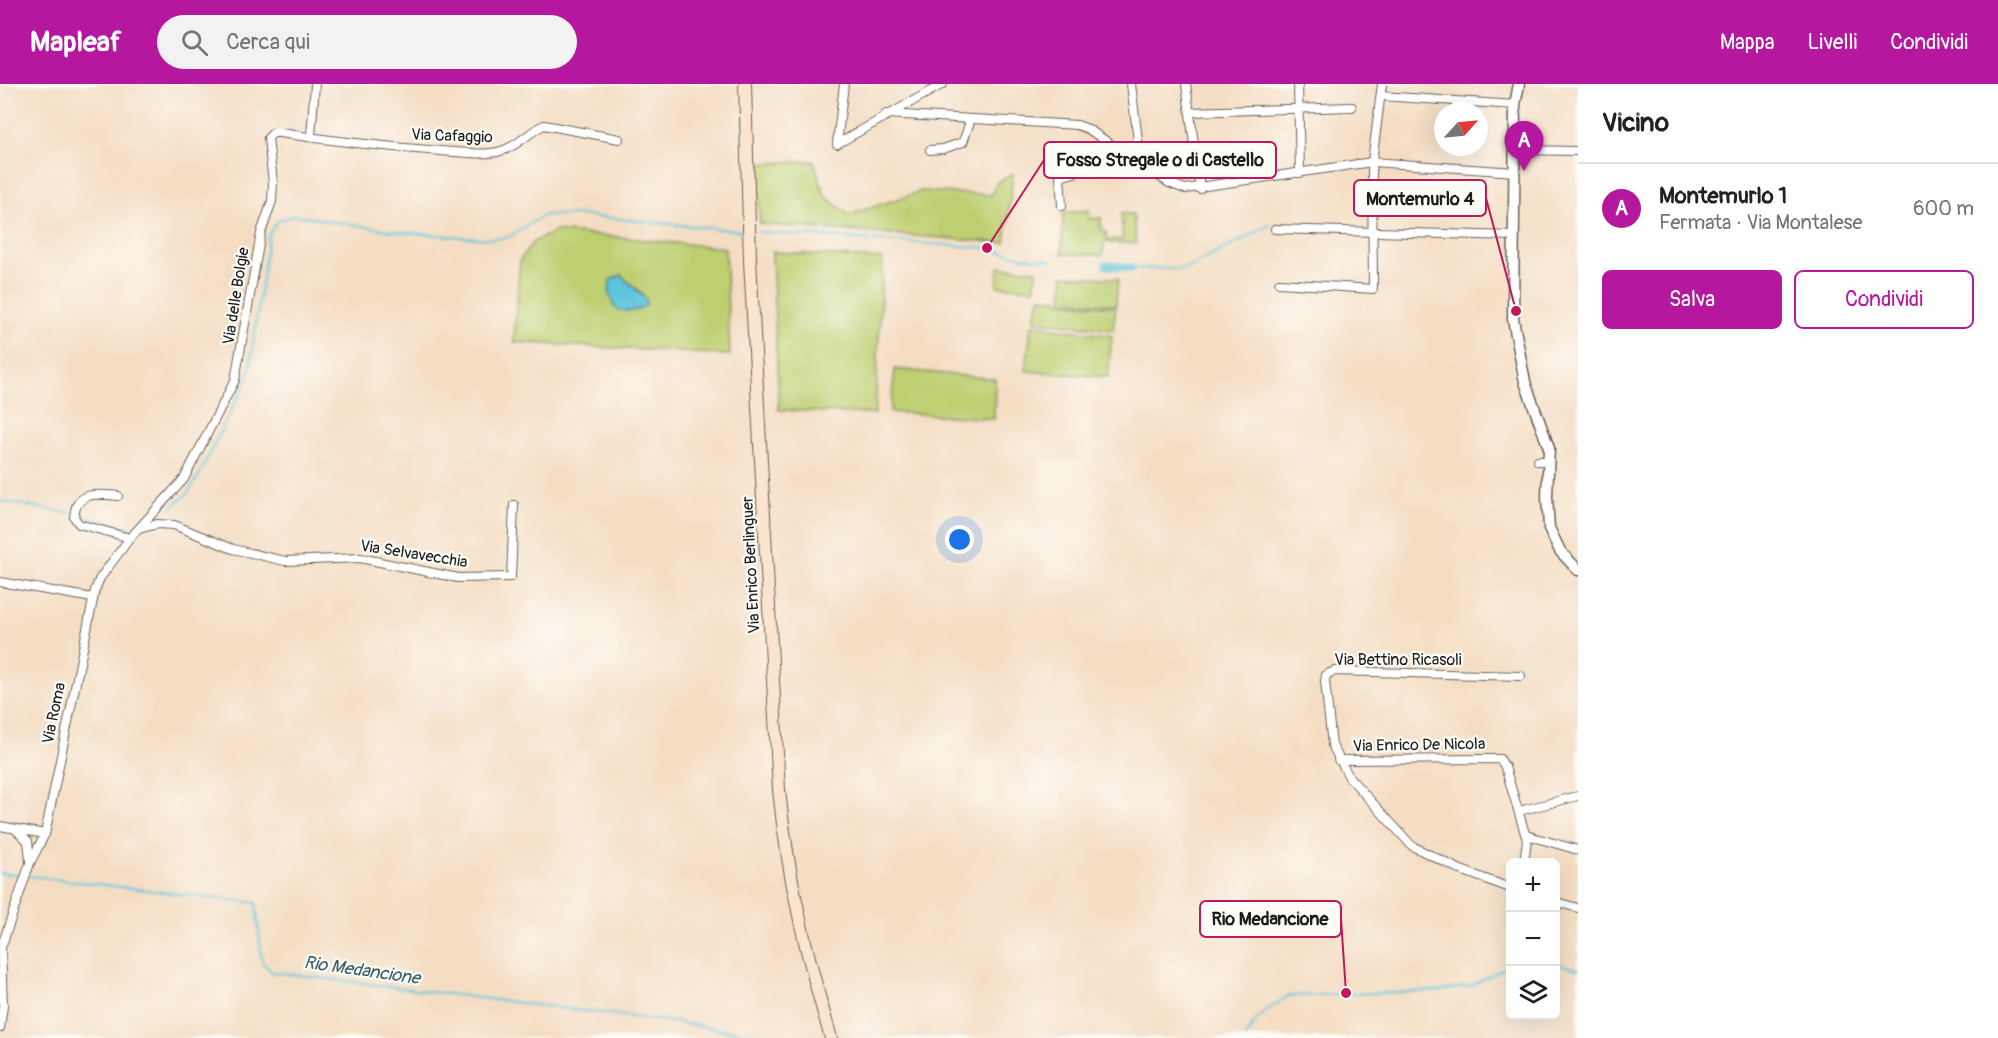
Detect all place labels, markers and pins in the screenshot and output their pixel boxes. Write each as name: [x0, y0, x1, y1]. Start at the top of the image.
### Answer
pin: A: [1504, 122, 1544, 171]
callout: Fosso Stregale o di Castello: [1044, 142, 1276, 178]
callout: Montemurlo 4: [1354, 180, 1486, 216]
callout: Rio Medancione: [1200, 901, 1341, 937]

